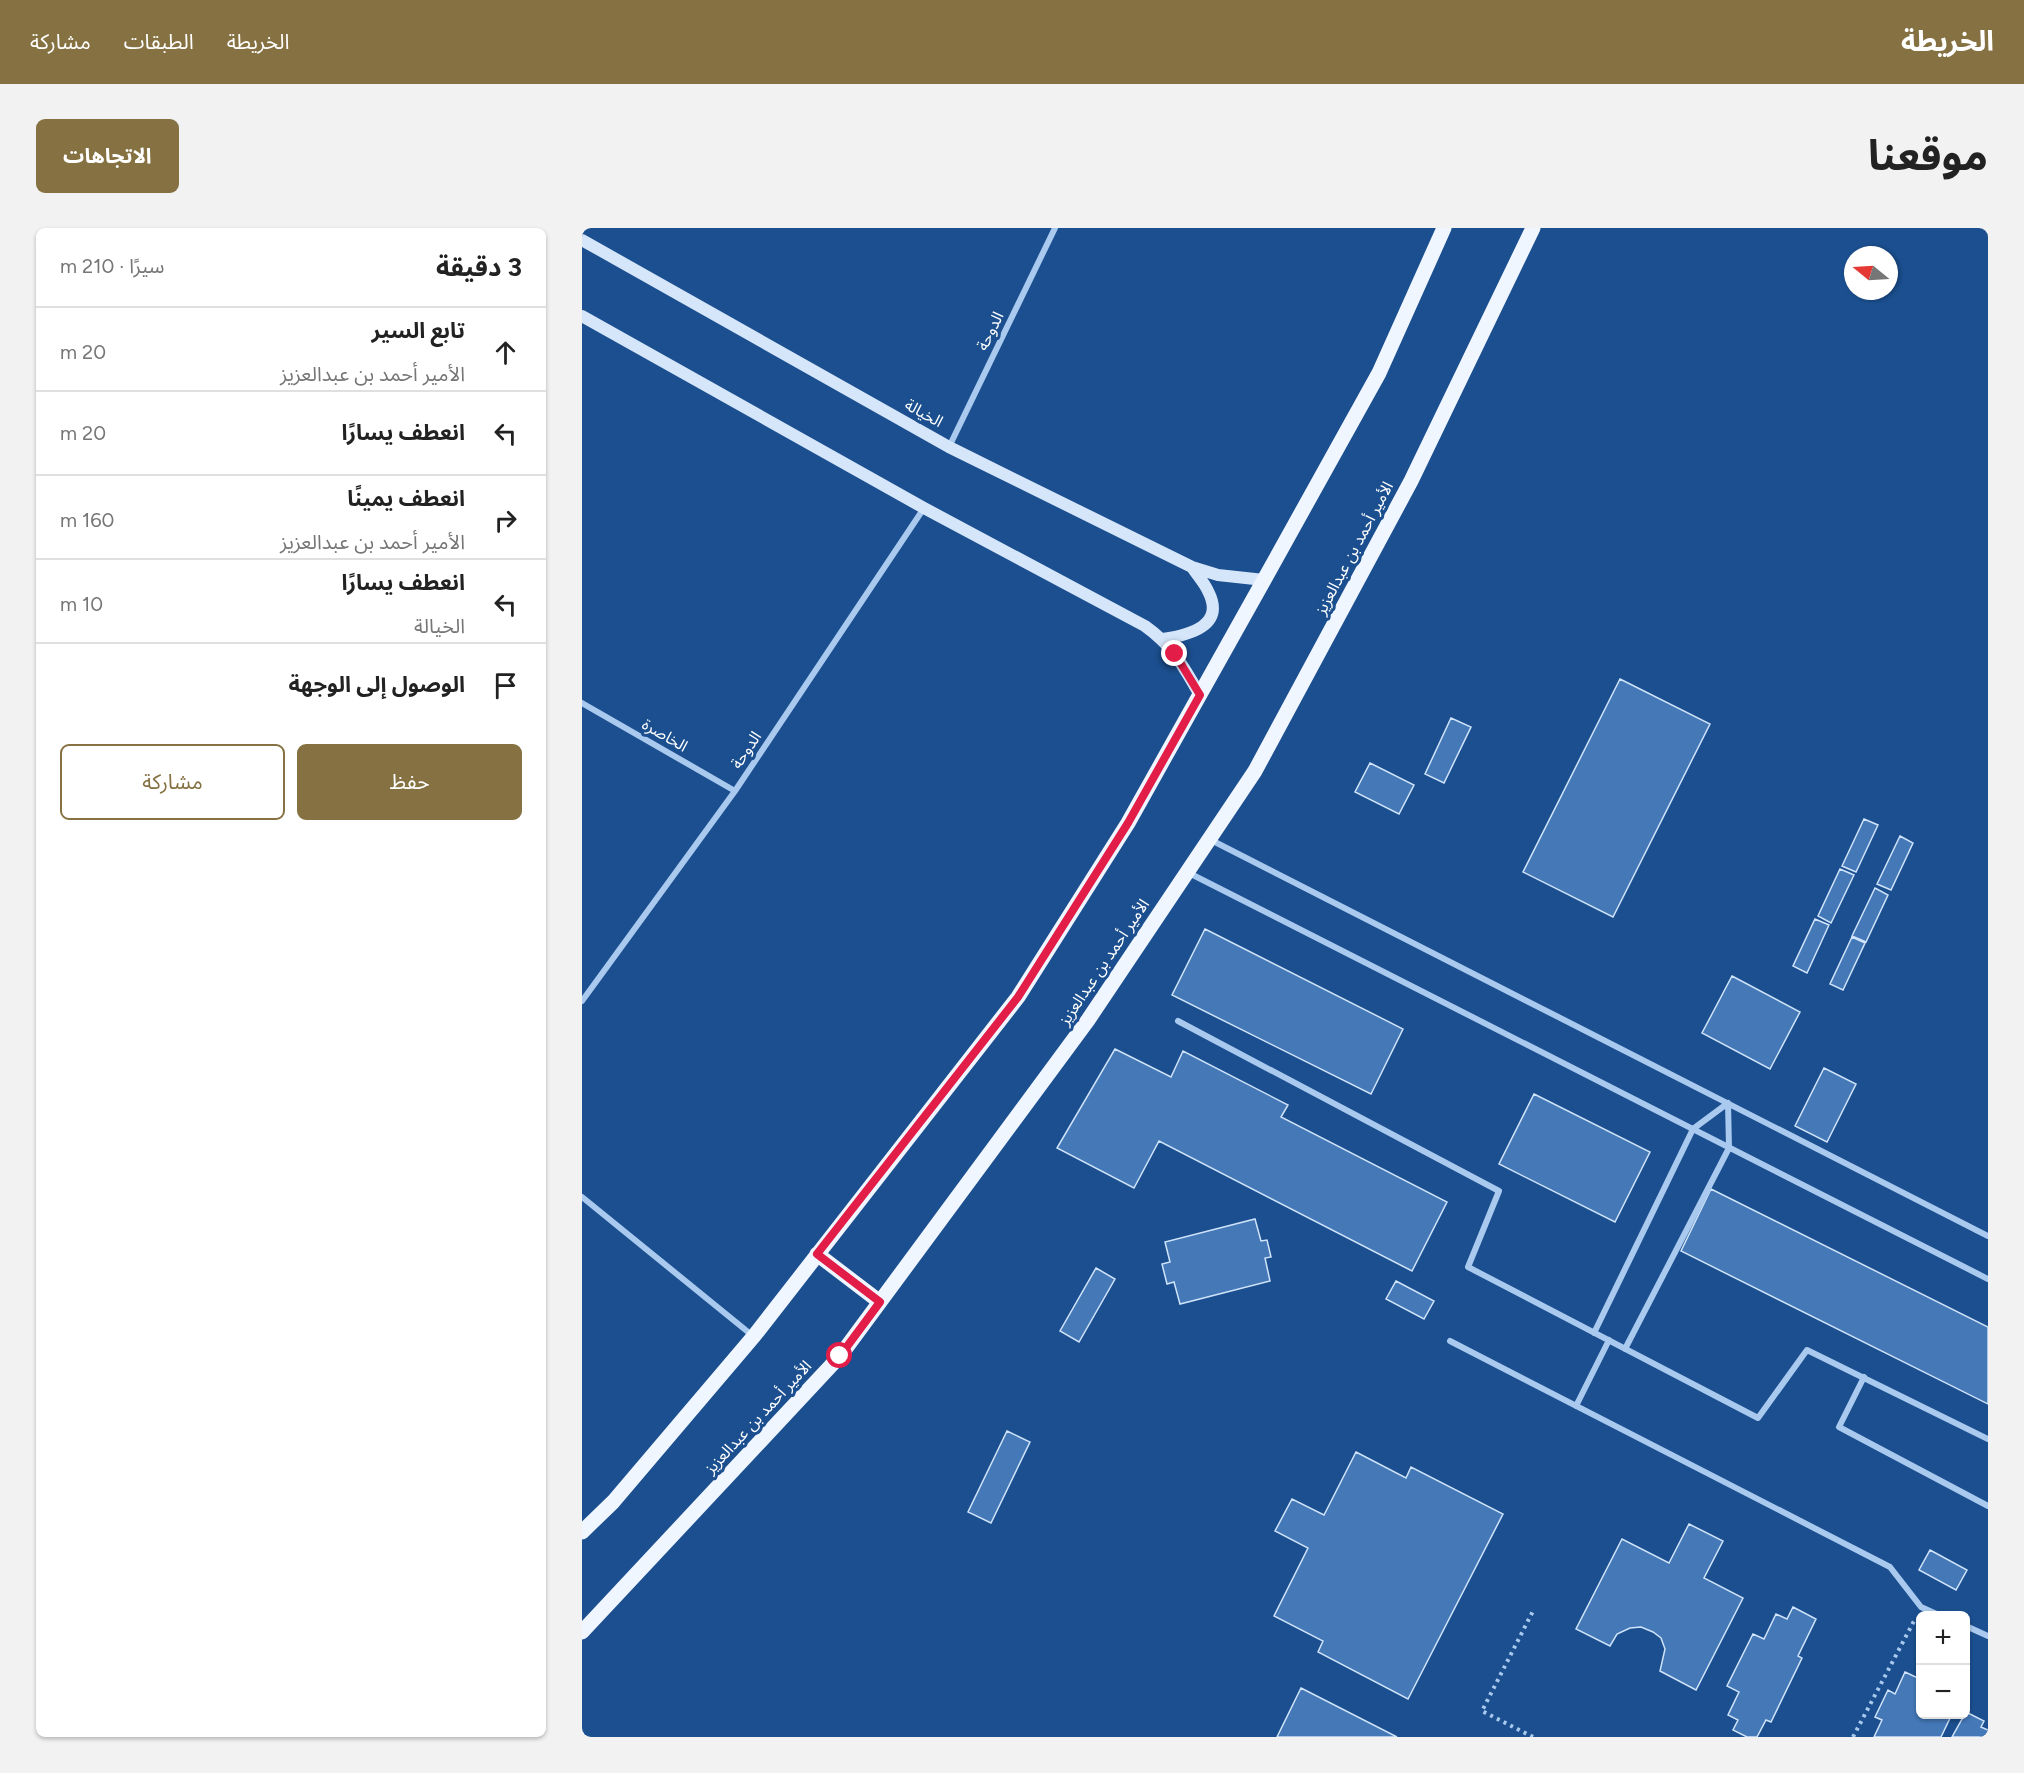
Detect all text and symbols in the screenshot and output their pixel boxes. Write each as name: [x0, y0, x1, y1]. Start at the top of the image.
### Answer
text: الخريطة: [1901, 24, 1994, 58]
text: مشاركة: [30, 29, 91, 54]
text: الطبقات: [124, 29, 194, 54]
text: الخريطة: [227, 29, 290, 54]
button: الاتجاهات: [36, 119, 179, 193]
text: موقعنا: [1868, 130, 1988, 181]
north arrow: [1844, 246, 1898, 300]
text: 3 دقيقة: [436, 251, 522, 283]
text: سيرًا · 210 m: [60, 254, 165, 278]
street label: الدوحة: [973, 308, 1007, 354]
text: تابع السير: [371, 317, 465, 344]
icon: ahead: [489, 336, 522, 369]
text: 20 m: [60, 340, 106, 364]
text: الأمير أحمد بن عبدالعزيز: [280, 362, 465, 386]
street label: الخيالة: [902, 395, 946, 431]
icon: left: [489, 417, 522, 450]
text: انعطف يسارًا: [342, 419, 465, 446]
text: 20 m: [60, 421, 106, 445]
street label: الأمير أحمد بن عبدالعزيز: [1310, 478, 1397, 619]
text: انعطف يمينًا: [347, 485, 465, 512]
icon: right: [489, 504, 522, 537]
text: 160 m: [60, 508, 114, 532]
text: الأمير أحمد بن عبدالعزيز: [280, 530, 465, 554]
text: انعطف يسارًا: [342, 569, 465, 596]
icon: left: [489, 588, 522, 621]
text: 10 m: [60, 592, 103, 616]
text: الخيالة: [414, 614, 465, 638]
route end: [1161, 640, 1187, 666]
icon: arrive: [489, 669, 522, 702]
text: الوصول إلى الوجهة: [288, 671, 465, 698]
street label: الخاصرة: [639, 714, 691, 756]
street label: الدوحة: [727, 728, 765, 772]
button: مشاركة: [60, 744, 285, 820]
button: حفظ: [297, 744, 522, 820]
street label: الأمير أحمد بن عبدالعزيز: [1054, 895, 1153, 1029]
route start: [826, 1342, 852, 1368]
street label: الأمير أحمد بن عبدالعزيز: [700, 1356, 815, 1478]
map controls: [1916, 1611, 1970, 1719]
button: +: [1916, 1611, 1970, 1665]
button: −: [1916, 1665, 1970, 1719]

